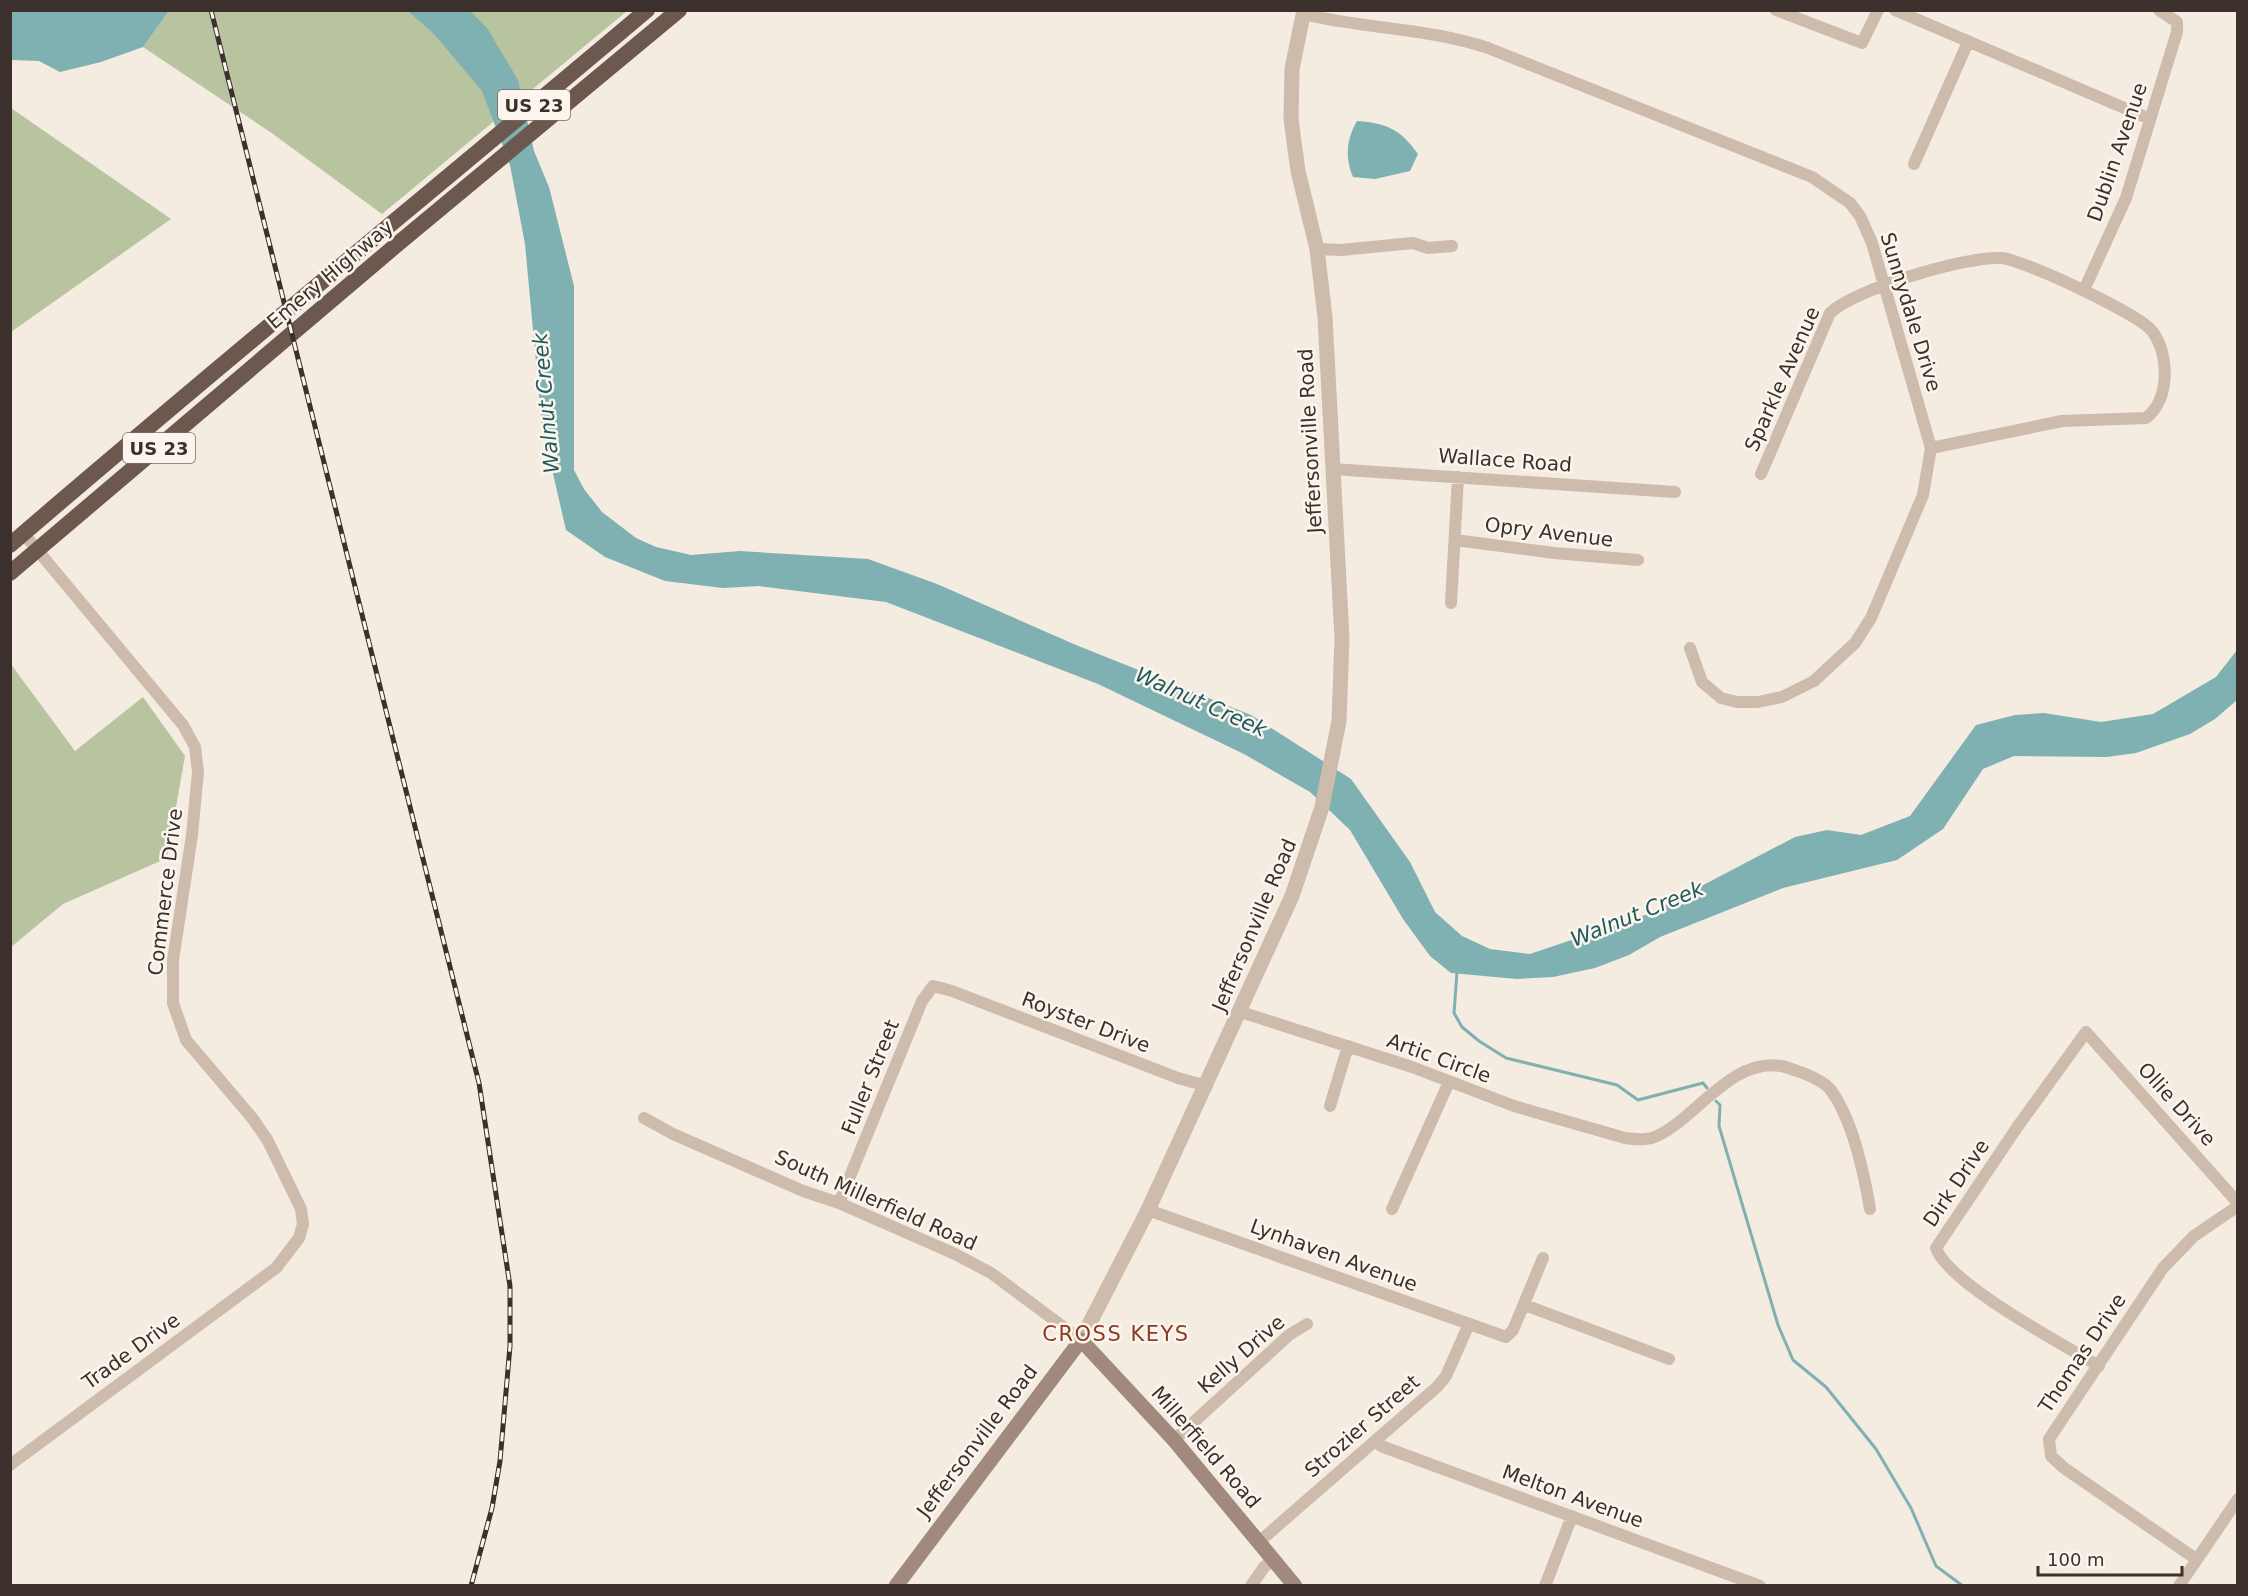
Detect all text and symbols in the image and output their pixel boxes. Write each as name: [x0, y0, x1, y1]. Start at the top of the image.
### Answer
street label: Dublin Avenue: [2082, 79, 2152, 225]
road number: US 23: [498, 90, 570, 120]
street label: Emery Highway: [262, 214, 398, 334]
street label: Sunnydale Drive: [1875, 230, 1947, 394]
street label: Sparkle Avenue: [1739, 303, 1825, 455]
water label: Walnut Creek: [528, 331, 564, 474]
street label: Jeffersonville Road: [1293, 348, 1327, 536]
road number: US 23: [123, 433, 195, 463]
street label: Wallace Road: [1437, 443, 1573, 477]
street label: Opry Avenue: [1483, 512, 1615, 552]
water label: Walnut Creek: [1132, 662, 1271, 742]
street label: Commerce Drive: [143, 807, 187, 977]
street label: Jeffersonville Road: [1206, 835, 1301, 1017]
water label: Walnut Creek: [1567, 876, 1708, 952]
street label: Royster Drive: [1018, 987, 1154, 1057]
street label: Fuller Street: [836, 1016, 904, 1138]
street label: Artic Circle: [1384, 1028, 1494, 1088]
street label: Ollie Drive: [2133, 1057, 2221, 1151]
street label: Dirk Drive: [1918, 1135, 1994, 1231]
street label: South Millerfield Road: [771, 1145, 981, 1255]
street label: Lynhaven Avenue: [1247, 1214, 1421, 1296]
street label: Thomas Drive: [2033, 1289, 2131, 1418]
street label: Trade Drive: [77, 1308, 184, 1395]
street label: Kelly Drive: [1193, 1310, 1289, 1398]
district label: CROSS KEYS: [1042, 1322, 1190, 1346]
street label: Jeffersonville Road: [910, 1360, 1042, 1524]
street label: Strozier Street: [1300, 1370, 1424, 1482]
street label: Millerfield Road: [1146, 1381, 1266, 1513]
street label: Melton Avenue: [1499, 1459, 1647, 1533]
scale bar: [2038, 1539, 2182, 1577]
text: 100 m: [2047, 1549, 2105, 1570]

